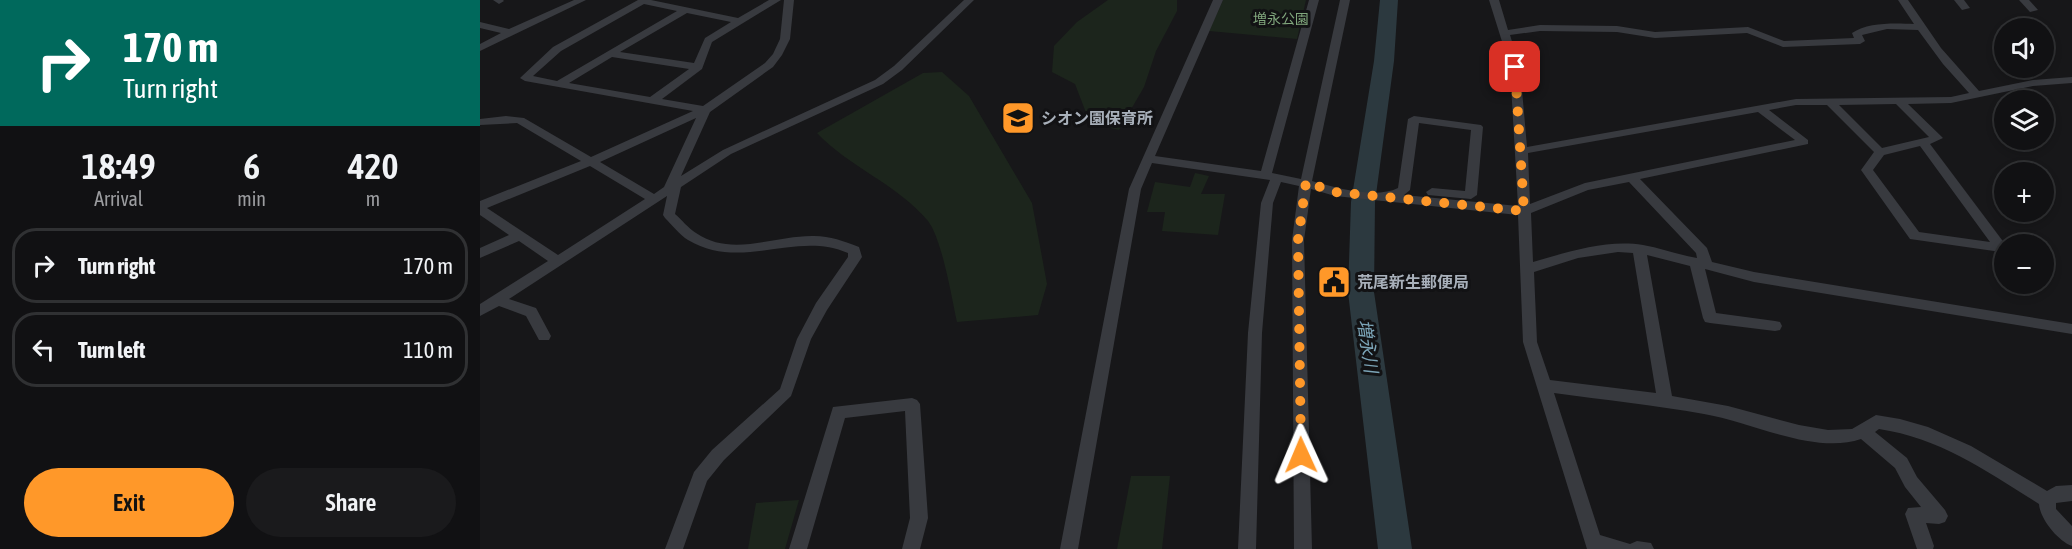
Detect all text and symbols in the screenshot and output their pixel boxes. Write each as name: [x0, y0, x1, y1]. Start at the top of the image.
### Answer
park label: 増永公園: [1253, 11, 1309, 27]
map controls: [1994, 18, 2054, 294]
button: sound: [1994, 18, 2054, 78]
text: 170 m: [123, 23, 218, 71]
icon: right: [24, 24, 102, 102]
pin: [1489, 41, 1540, 92]
icon: arrive: [1498, 50, 1531, 83]
text: Turn right: [123, 73, 218, 104]
button: layers: [1994, 90, 2054, 150]
school or university icon: シオン園保育所: [1000, 100, 1036, 136]
place label: シオン園保育所: [1041, 109, 1153, 127]
text: 18:49: [82, 145, 156, 187]
text: 6: [243, 145, 260, 187]
text: 420: [348, 145, 398, 187]
button: +: [1994, 162, 2054, 222]
text: Arrival: [94, 187, 143, 210]
text: min: [237, 187, 266, 210]
text: m: [366, 187, 380, 210]
button: −: [1994, 234, 2054, 294]
icon: right: [27, 249, 60, 282]
text: Turn right: [78, 253, 155, 279]
text: 170 m: [403, 253, 453, 279]
public building icon: 荒尾新生郵便局: [1316, 264, 1352, 300]
place label: 荒尾新生郵便局: [1357, 273, 1469, 291]
water label: 増永川: [1354, 318, 1382, 376]
icon: left: [27, 333, 60, 366]
text: Turn left: [78, 337, 145, 363]
text: 110 m: [403, 337, 453, 363]
position arrow: [1269, 423, 1333, 487]
button: Exit: [24, 468, 234, 537]
button: Share: [246, 468, 456, 537]

